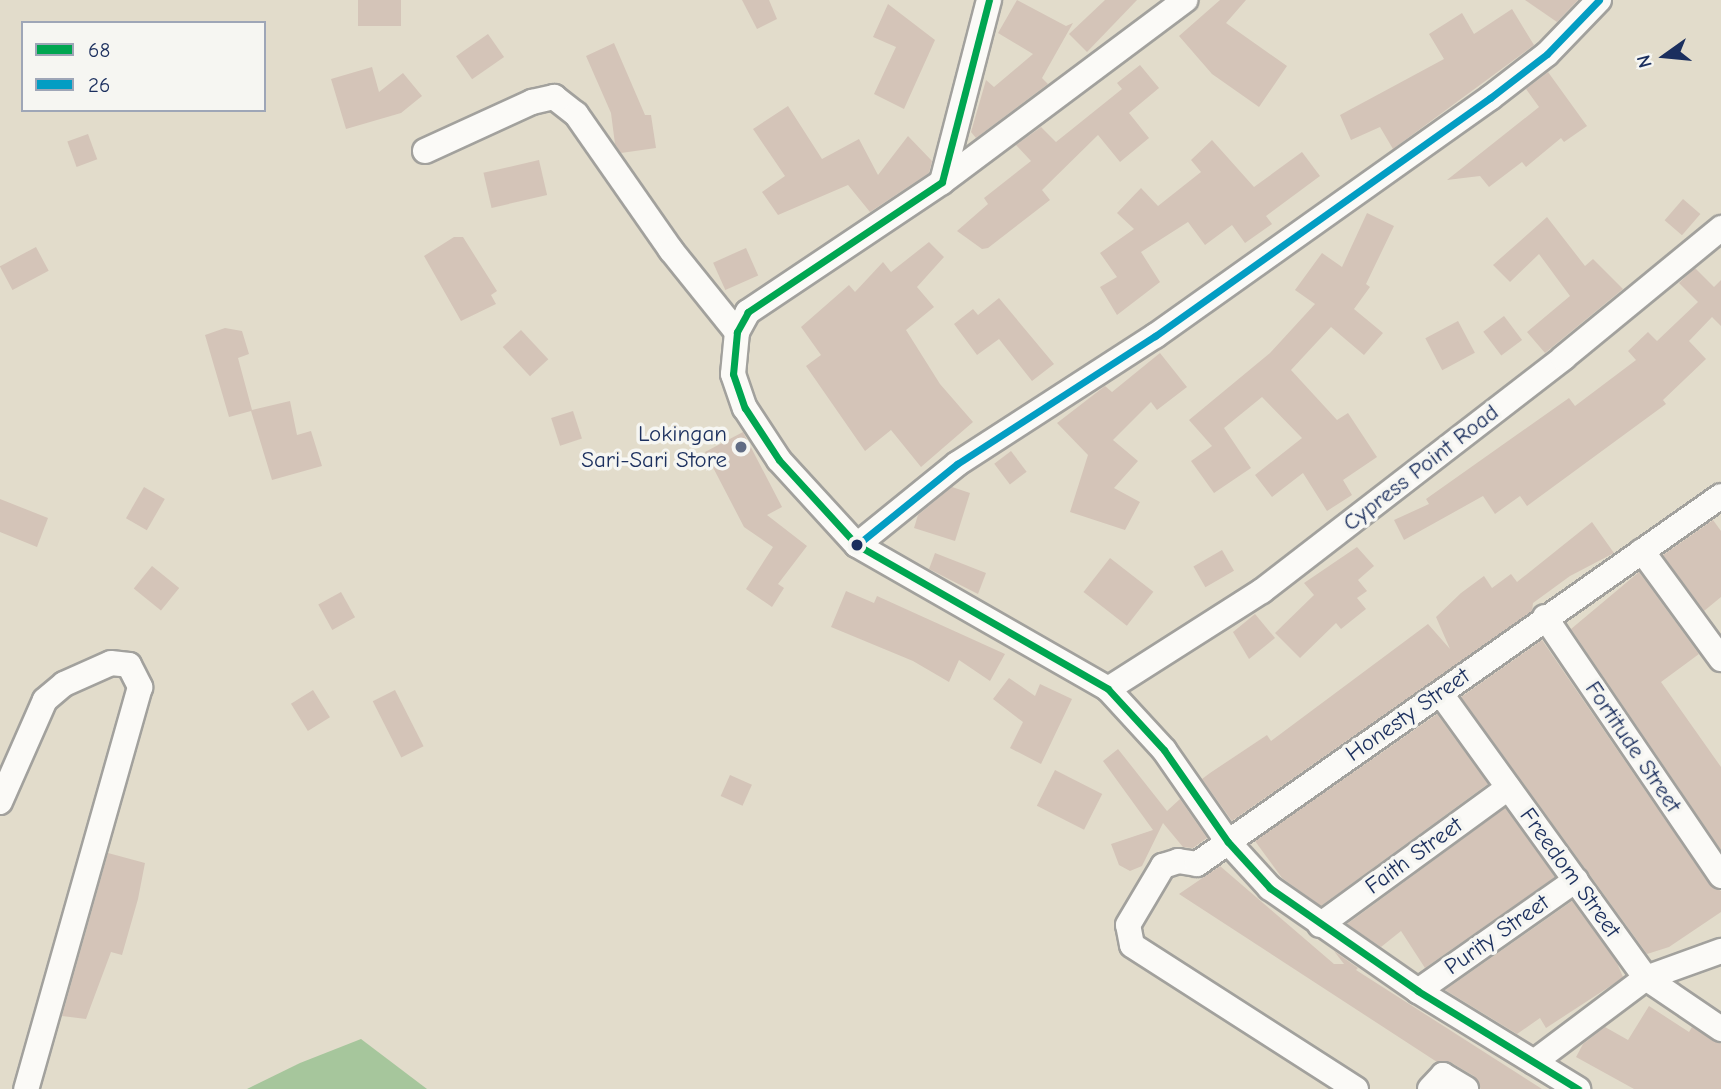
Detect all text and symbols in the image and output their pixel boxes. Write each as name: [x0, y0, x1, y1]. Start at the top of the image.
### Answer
legend: [21, 21, 266, 112]
north arrow: [1630, 21, 1700, 91]
text: 68: [88, 38, 110, 62]
text: N: [1632, 53, 1657, 70]
text: 26: [88, 73, 110, 97]
street label: Cypress Point Road: [1338, 399, 1504, 537]
place label: Lokingan Sari-Sari Store: [581, 420, 727, 474]
marker: Lokingan Sari-Sari Store: [733, 439, 749, 455]
unlabelled marker: [850, 538, 864, 552]
street label: Honesty Street: [1341, 662, 1475, 768]
street label: Fortitude Street: [1579, 676, 1687, 818]
street label: Freedom Street: [1514, 803, 1626, 943]
street label: Faith Street: [1360, 812, 1468, 900]
street label: Purity Street: [1439, 889, 1555, 981]

